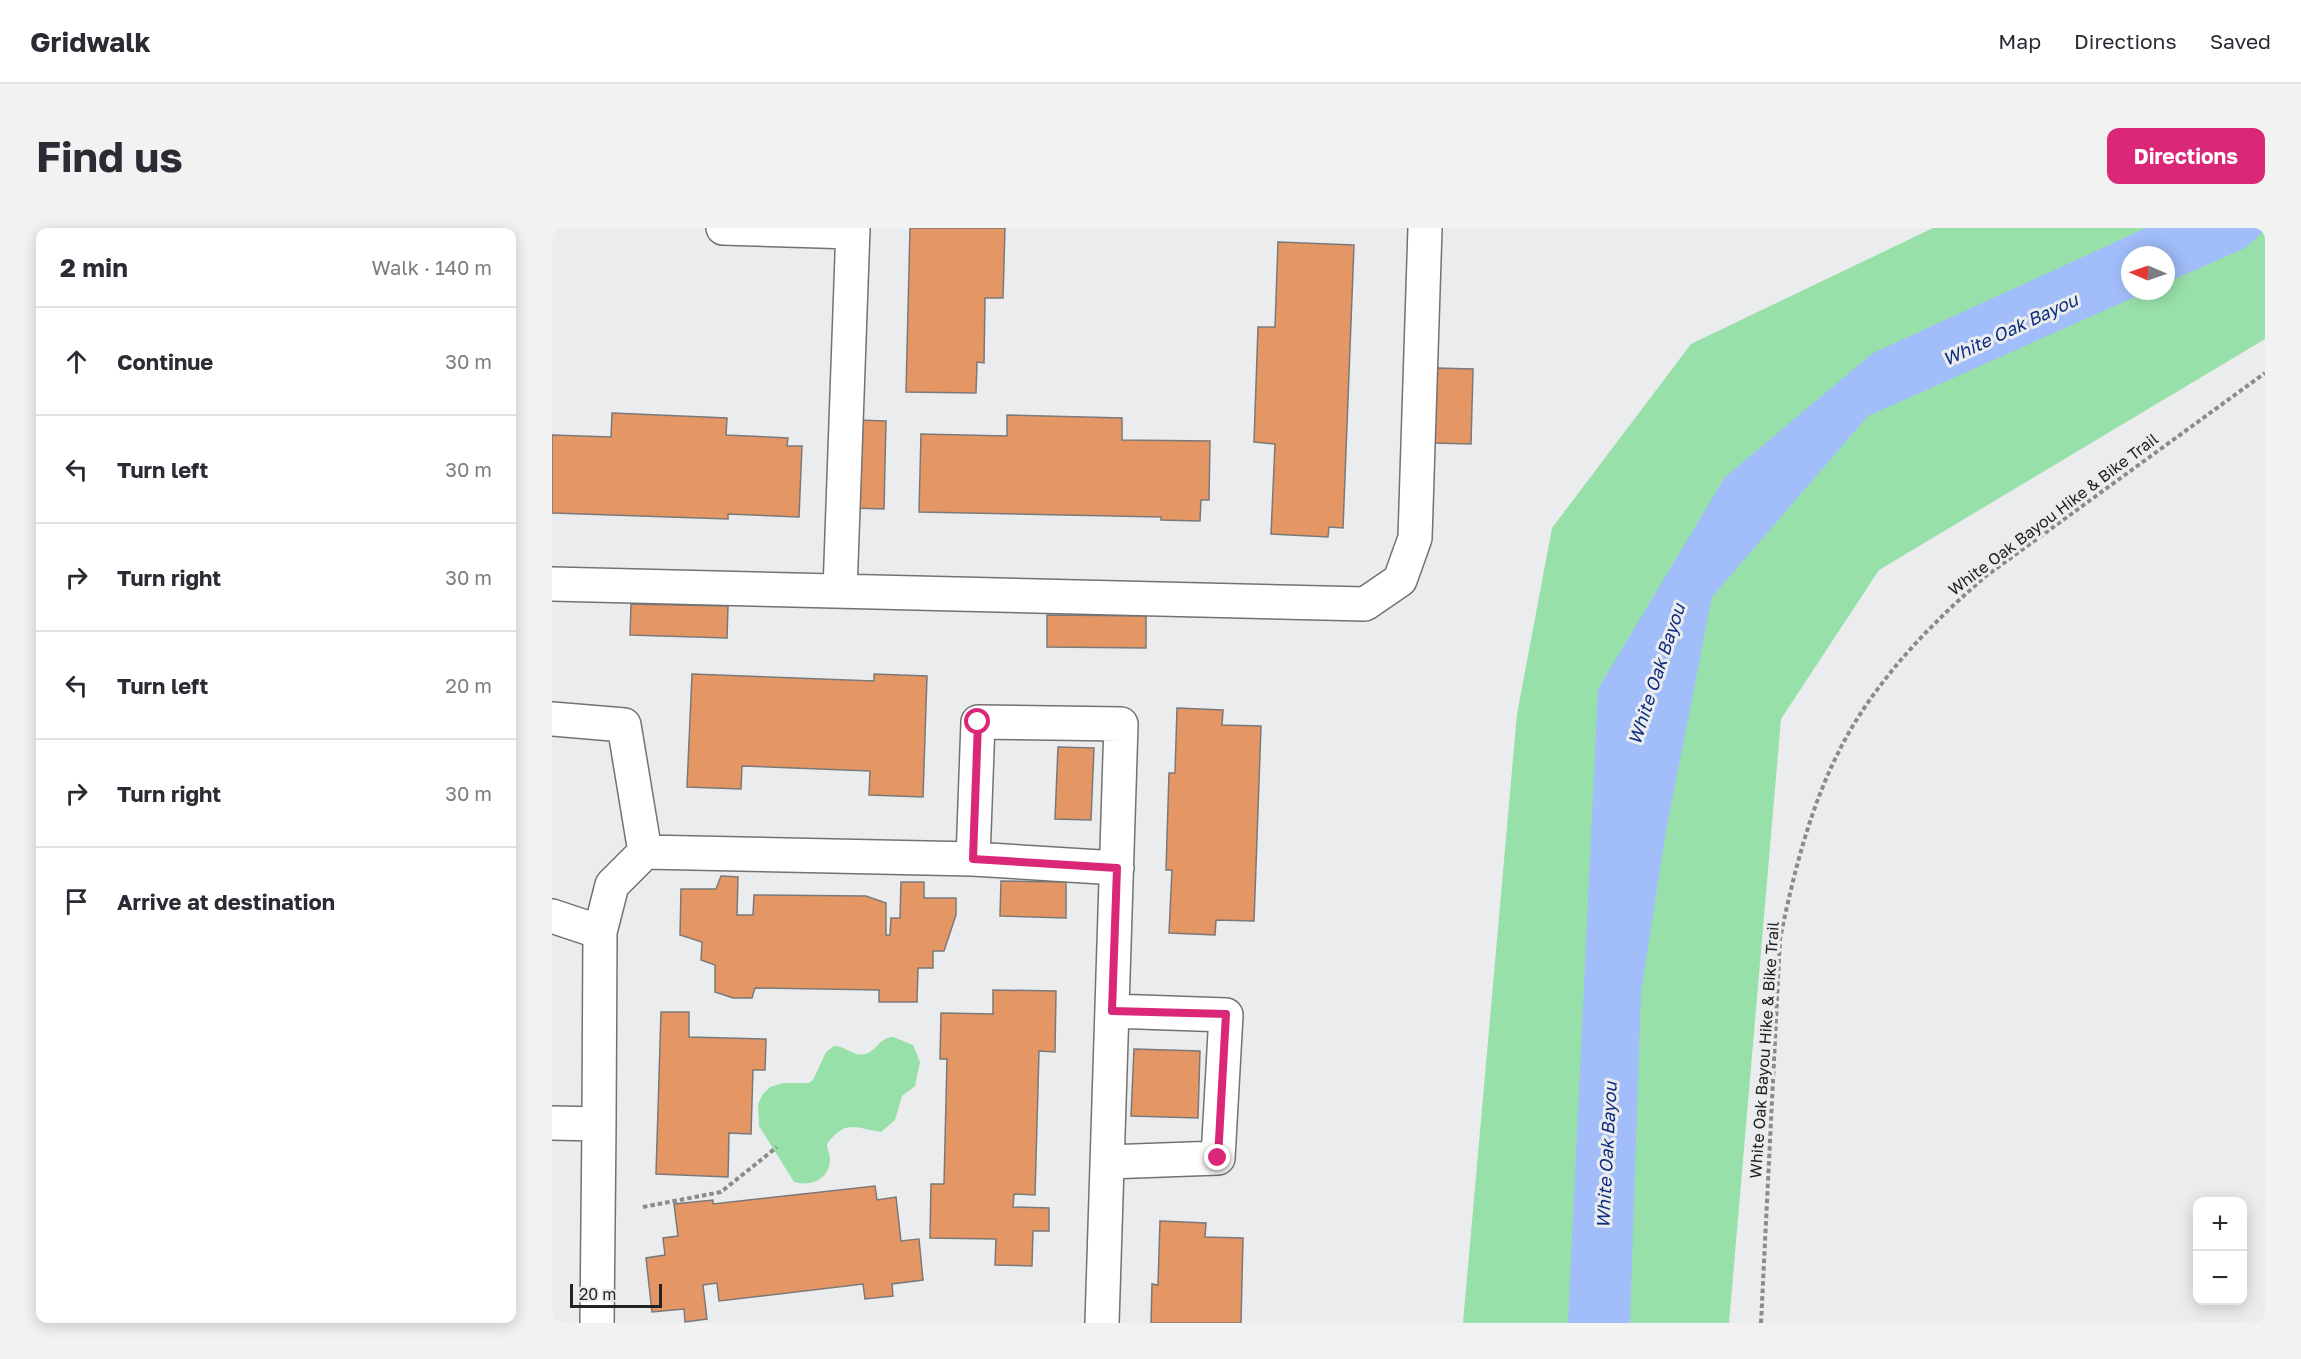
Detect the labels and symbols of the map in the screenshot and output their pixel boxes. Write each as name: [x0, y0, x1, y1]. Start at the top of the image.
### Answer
north arrow: [2121, 246, 2175, 300]
water label: White Oak Bayou: [1939, 288, 2082, 370]
street label: White Oak Bayou Hike & Bike Trail: [1944, 428, 2162, 600]
water label: White Oak Bayou: [1623, 600, 1689, 747]
route start: [964, 708, 990, 734]
street label: White Oak Bayou Hike & Bike Trail: [1745, 921, 1783, 1179]
water label: White Oak Bayou: [1591, 1080, 1621, 1229]
route end: [1204, 1144, 1230, 1170]
scale bar: [570, 1281, 662, 1308]

